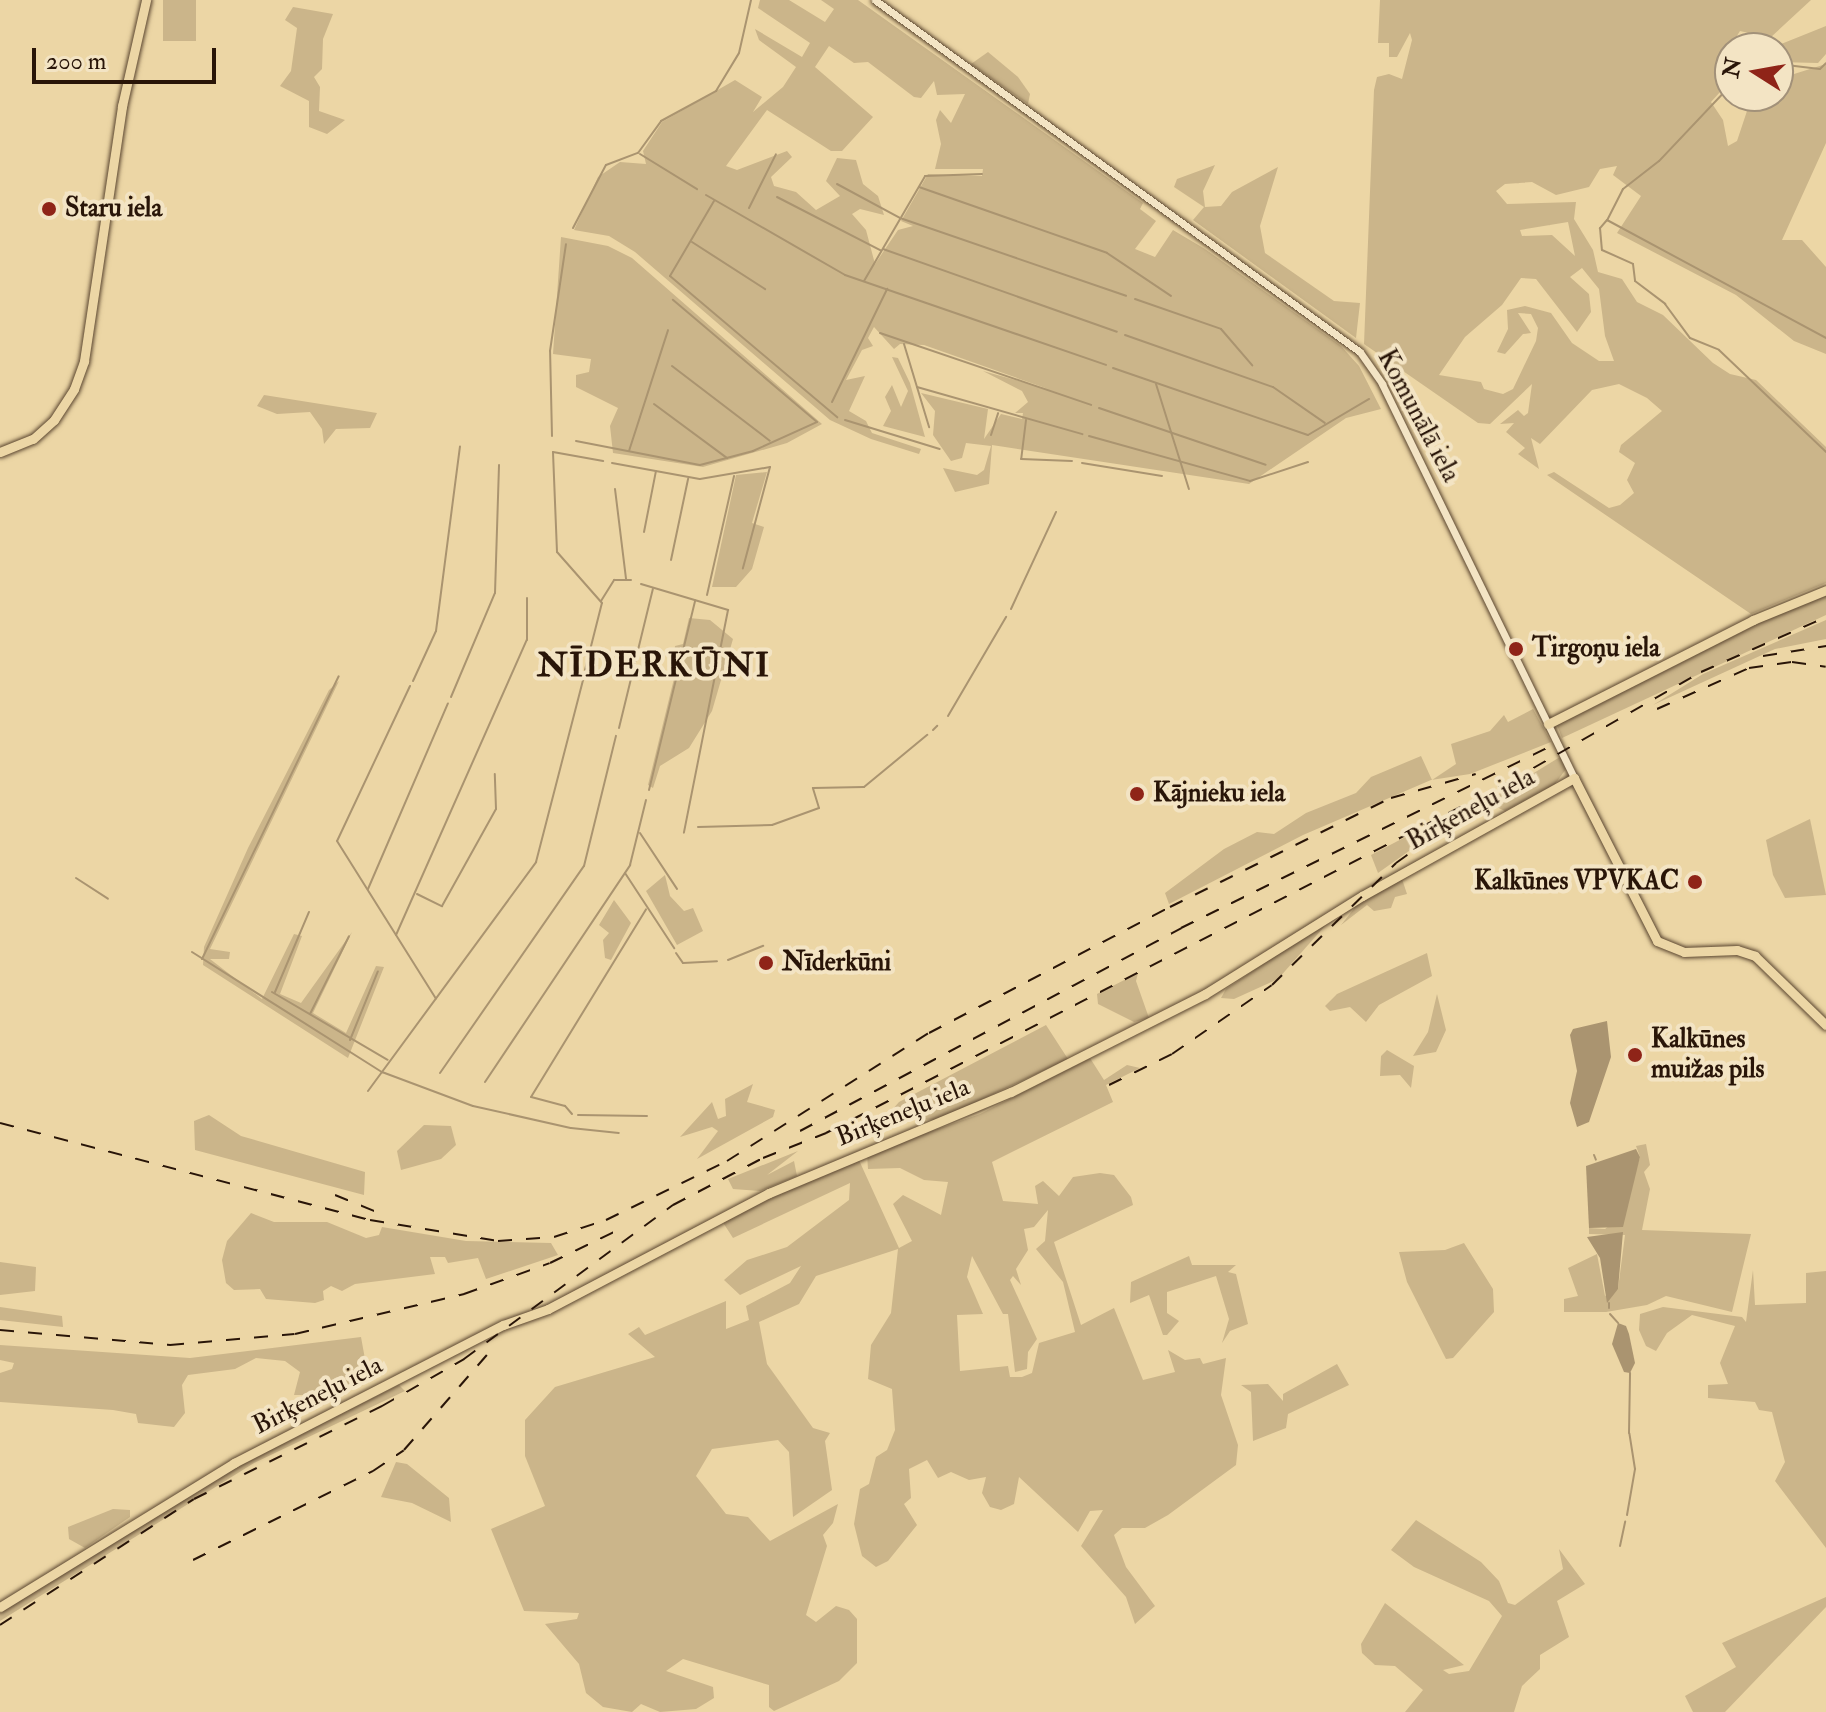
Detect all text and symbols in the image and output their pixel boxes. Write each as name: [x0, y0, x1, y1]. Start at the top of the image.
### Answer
scale bar: [36, 32, 220, 82]
north arrow: [1714, 32, 1794, 112]
text: 200 m: [46, 46, 106, 77]
text: N: [1717, 55, 1748, 80]
place label: Staru iela: [65, 193, 162, 225]
marker: Staru iela: [40, 200, 58, 218]
street label: Komunālā iela: [1370, 344, 1466, 488]
place label: Tirgoņu iela: [1532, 633, 1660, 665]
marker: Tirgoņu iela: [1507, 640, 1525, 658]
district label: NĪDERKŪNI: [537, 646, 771, 686]
street label: Birķeneļu iela: [1402, 762, 1540, 858]
place label: Kājnieku iela: [1153, 778, 1285, 810]
marker: Kājnieku iela: [1128, 785, 1146, 803]
place label: Kalkūnes VPVKAC: [1474, 866, 1679, 898]
marker: Kalkūnes VPVKAC: [1686, 873, 1704, 891]
place label: Nīderkūni: [782, 947, 891, 979]
marker: Nīderkūni: [757, 954, 775, 972]
place label: Kalkūnes muižas pils: [1651, 1024, 1764, 1086]
marker: Kalkūnes muižas pils: [1626, 1046, 1644, 1064]
street label: Birķeneļu iela: [832, 1072, 974, 1154]
street label: Birķeneļu iela: [248, 1350, 388, 1442]

